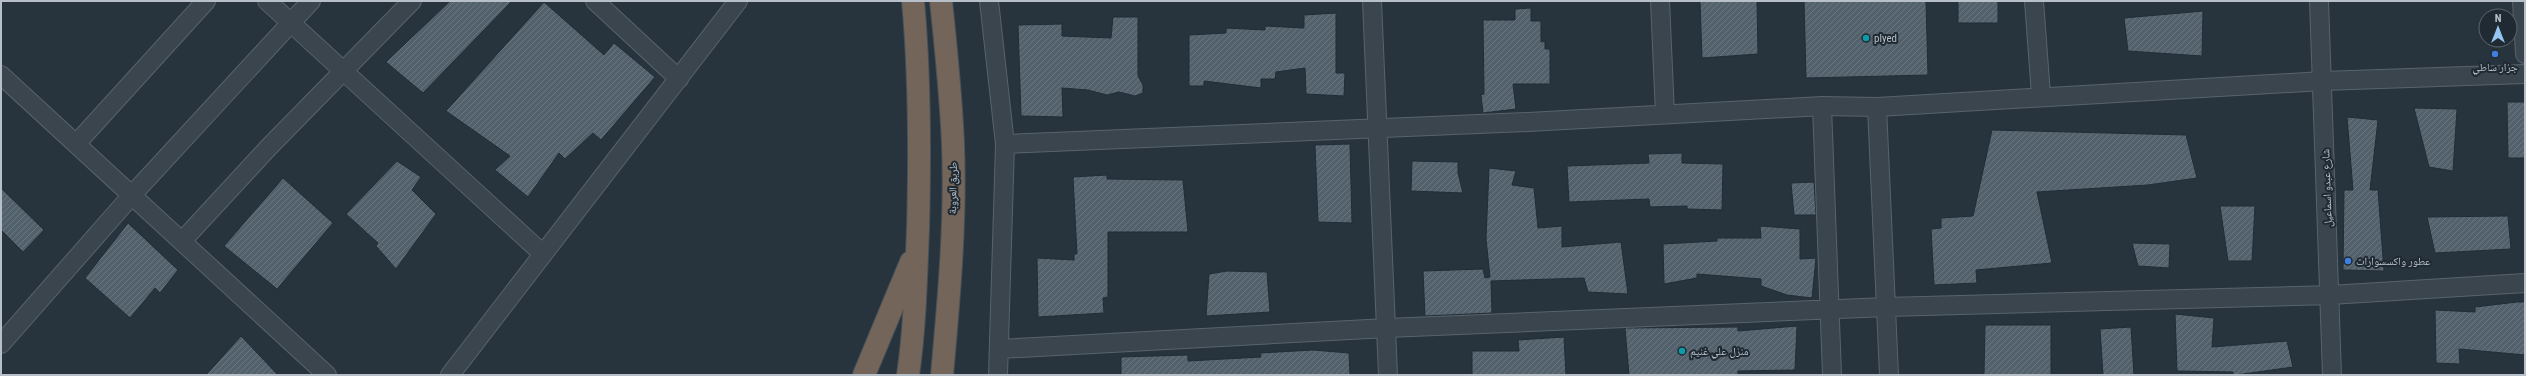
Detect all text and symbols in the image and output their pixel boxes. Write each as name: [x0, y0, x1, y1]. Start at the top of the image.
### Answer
north arrow: [2478, 8, 2518, 48]
text: N: [2495, 12, 2502, 25]
place label: plyed: [1874, 32, 1897, 45]
marker: plyed: [1861, 33, 1871, 43]
marker: جزار ساطي: [2490, 49, 2500, 59]
place label: جزار ساطي: [2472, 61, 2518, 75]
street label: شارع عبدو اسماعيل: [2319, 149, 2335, 227]
street label: طريق العروبة: [946, 162, 960, 214]
place label: عطور واكسسوارات: [2356, 255, 2431, 268]
marker: عطور واكسسوارات: [2343, 256, 2353, 266]
place label: منزل علي غنيم: [1690, 345, 1749, 359]
marker: منزل علي غنيم: [1677, 346, 1687, 356]

